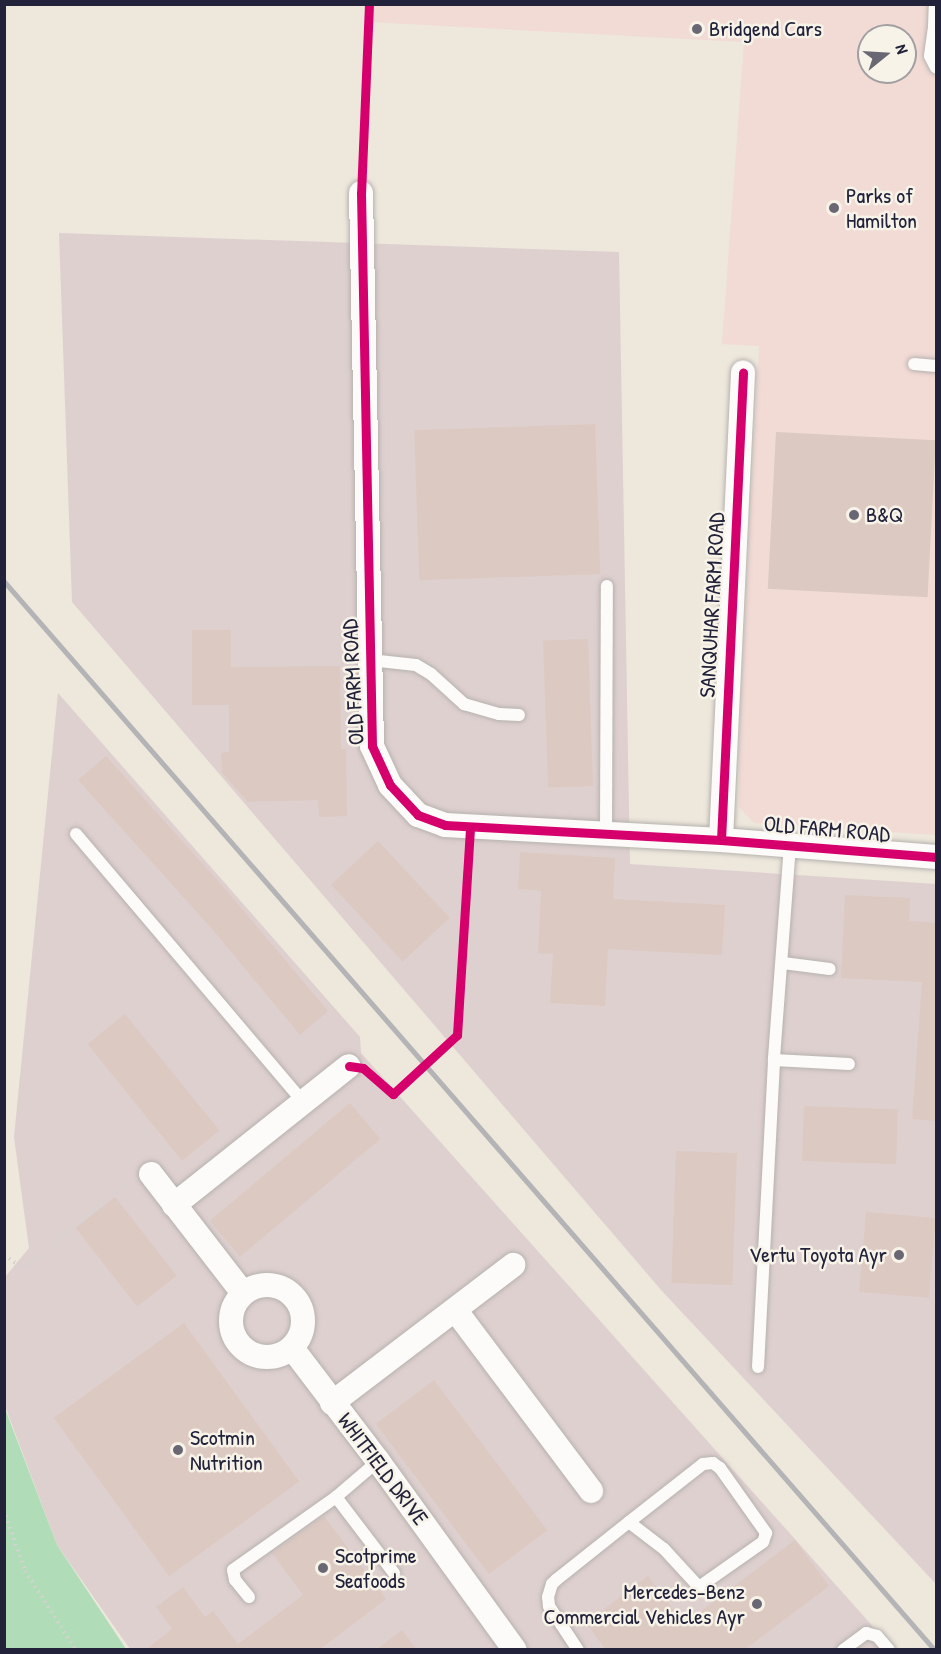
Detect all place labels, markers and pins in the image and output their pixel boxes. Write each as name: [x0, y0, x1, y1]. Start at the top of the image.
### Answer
place label: Bridgend Cars: [709, 16, 822, 42]
marker: Bridgend Cars: [690, 22, 704, 36]
place label: Parks of Hamilton: [846, 182, 917, 234]
marker: Parks of Hamilton: [827, 201, 841, 215]
place label: B&Q: [866, 502, 903, 528]
marker: B&Q: [847, 508, 861, 522]
place label: Vertu Toyota Ayr: [749, 1242, 887, 1268]
marker: Vertu Toyota Ayr: [892, 1248, 906, 1262]
place label: Scotmin Nutrition: [190, 1424, 263, 1476]
marker: Scotmin Nutrition: [171, 1443, 185, 1457]
place label: Scotprime Seafoods: [335, 1542, 417, 1594]
marker: Scotprime Seafoods: [316, 1561, 330, 1575]
place label: Mercedes-Benz Commercial Vehicles Ayr: [543, 1578, 745, 1630]
marker: Mercedes-Benz Commercial Vehicles Ayr: [750, 1597, 764, 1611]

